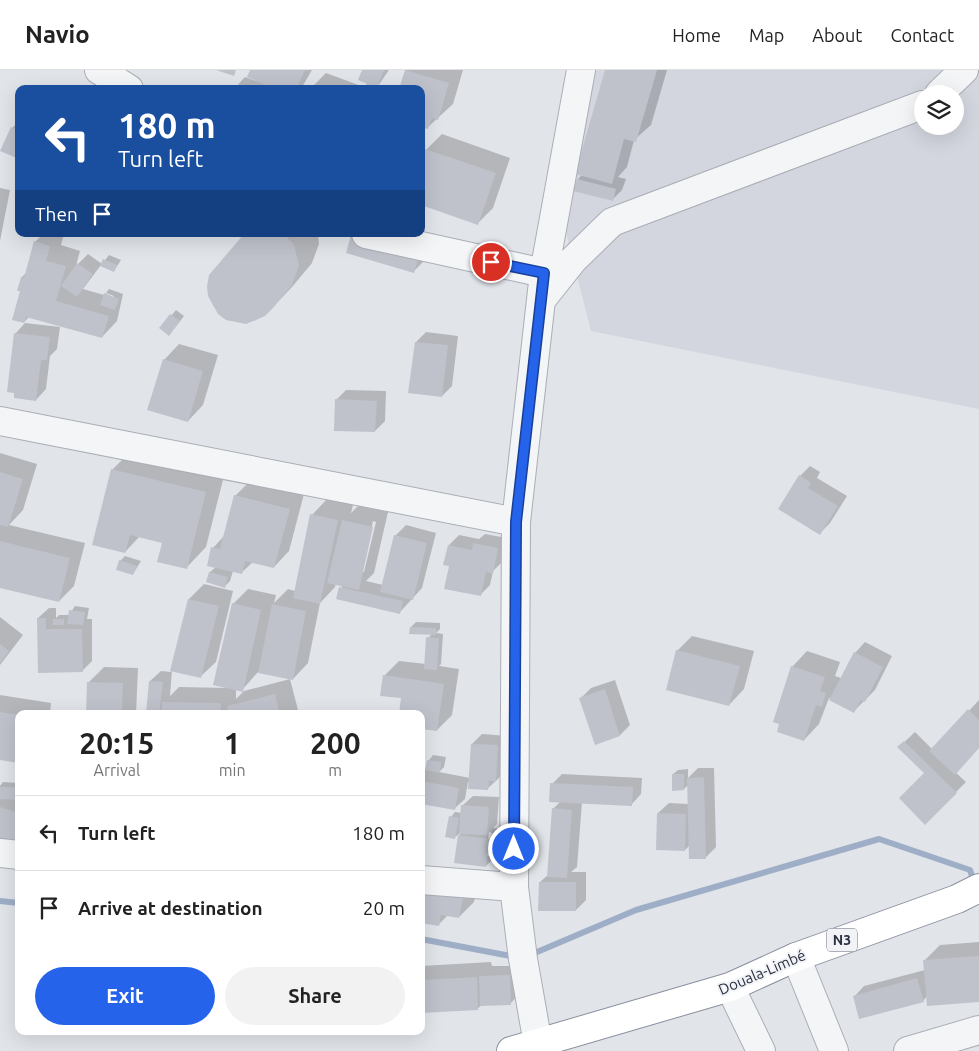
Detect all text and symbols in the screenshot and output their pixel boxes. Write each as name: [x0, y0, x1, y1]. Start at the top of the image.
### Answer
text: Navio: [25, 21, 90, 48]
text: Home: [672, 25, 721, 45]
text: Map: [749, 25, 784, 45]
text: About: [812, 25, 862, 45]
text: Contact: [890, 25, 954, 45]
map controls: [914, 85, 964, 135]
button: layers: [914, 85, 964, 135]
icon: left: [35, 105, 100, 170]
text: 180 m: [118, 105, 216, 145]
text: Turn left: [118, 146, 203, 171]
icon: arrive: [88, 200, 116, 228]
text: Then: [35, 203, 78, 225]
pin: [470, 241, 512, 283]
icon: arrive: [477, 248, 505, 276]
text: 20:15: [79, 726, 154, 760]
text: 1: [224, 726, 241, 760]
text: 200: [310, 726, 361, 760]
text: Arrival: [94, 761, 140, 779]
text: min: [219, 761, 246, 779]
text: m: [328, 761, 342, 779]
icon: left: [35, 819, 63, 847]
text: Turn left: [78, 822, 156, 844]
text: 180 m: [352, 822, 405, 844]
position arrow: [487, 822, 539, 874]
icon: arrive: [35, 894, 63, 922]
text: Arrive at destination: [78, 897, 263, 919]
text: 20 m: [363, 897, 405, 919]
road number: N3: [827, 928, 857, 952]
street label: Douala-Limbé: [716, 946, 808, 998]
button: Exit: [35, 967, 215, 1025]
button: Share: [225, 967, 405, 1025]

